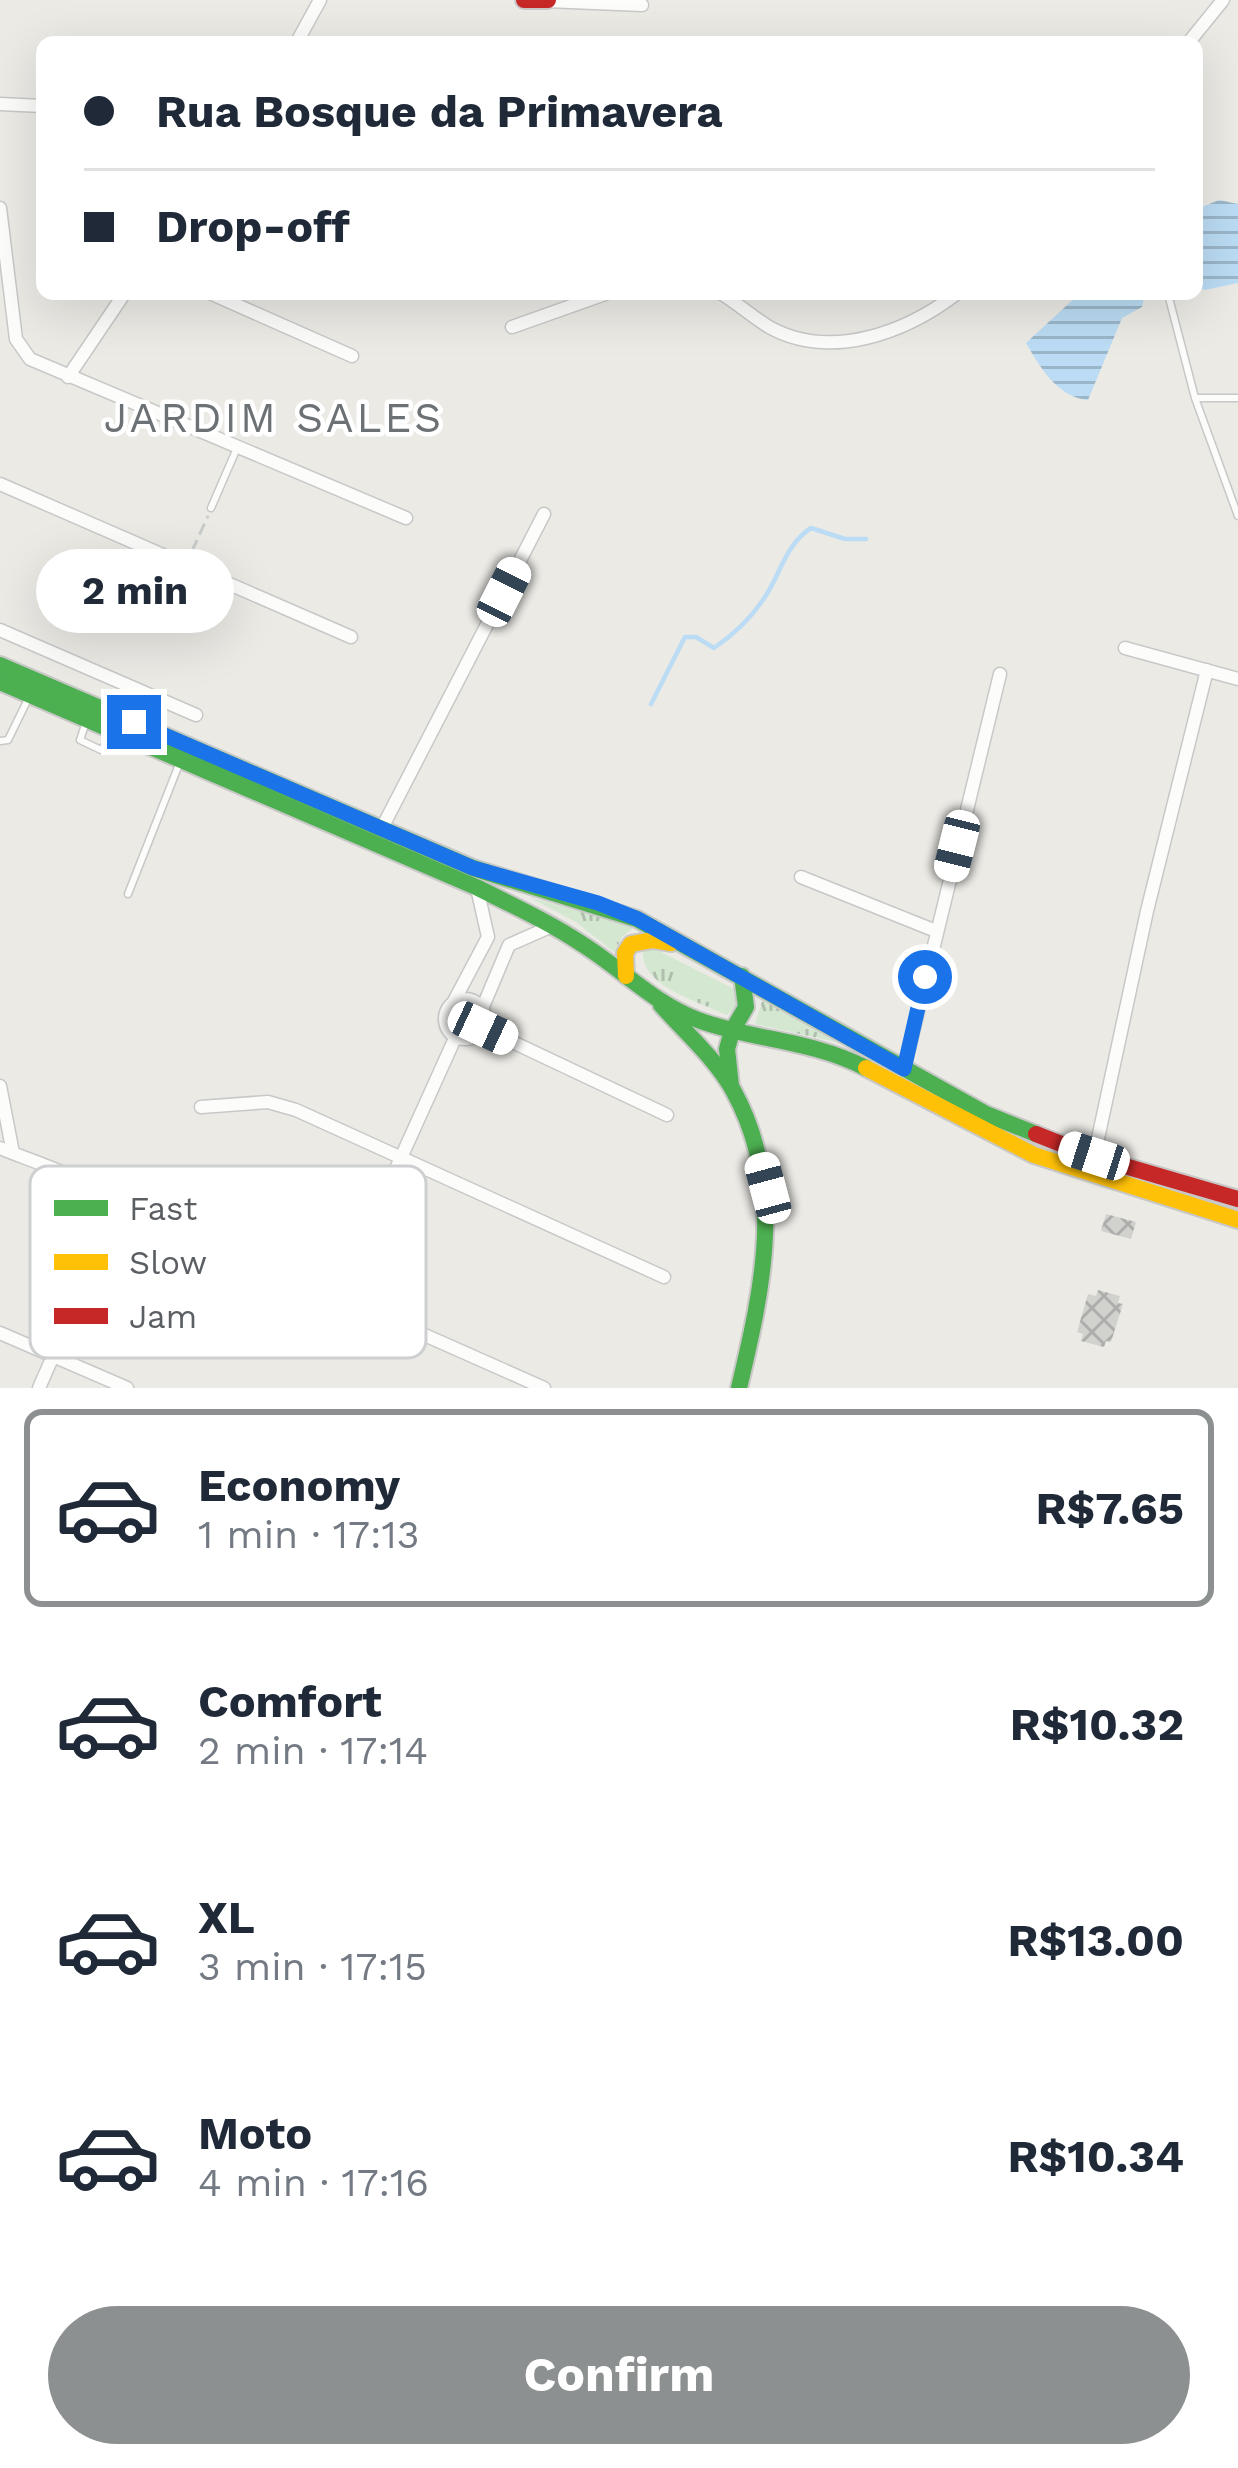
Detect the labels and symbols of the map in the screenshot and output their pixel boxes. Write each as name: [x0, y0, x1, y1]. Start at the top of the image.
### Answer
district label: JARDIM SALES: [104, 393, 444, 442]
callout: 2 min: [35, 548, 233, 632]
car: [472, 552, 536, 632]
route end: [107, 695, 161, 749]
car: [931, 807, 983, 885]
route start: [898, 950, 952, 1004]
car: [443, 996, 523, 1060]
car: [1054, 1128, 1134, 1184]
car: [741, 1149, 795, 1227]
legend: [30, 1166, 426, 1358]
text: Fast: [129, 1189, 198, 1228]
text: Slow: [129, 1243, 207, 1282]
text: Jam: [129, 1297, 197, 1336]

